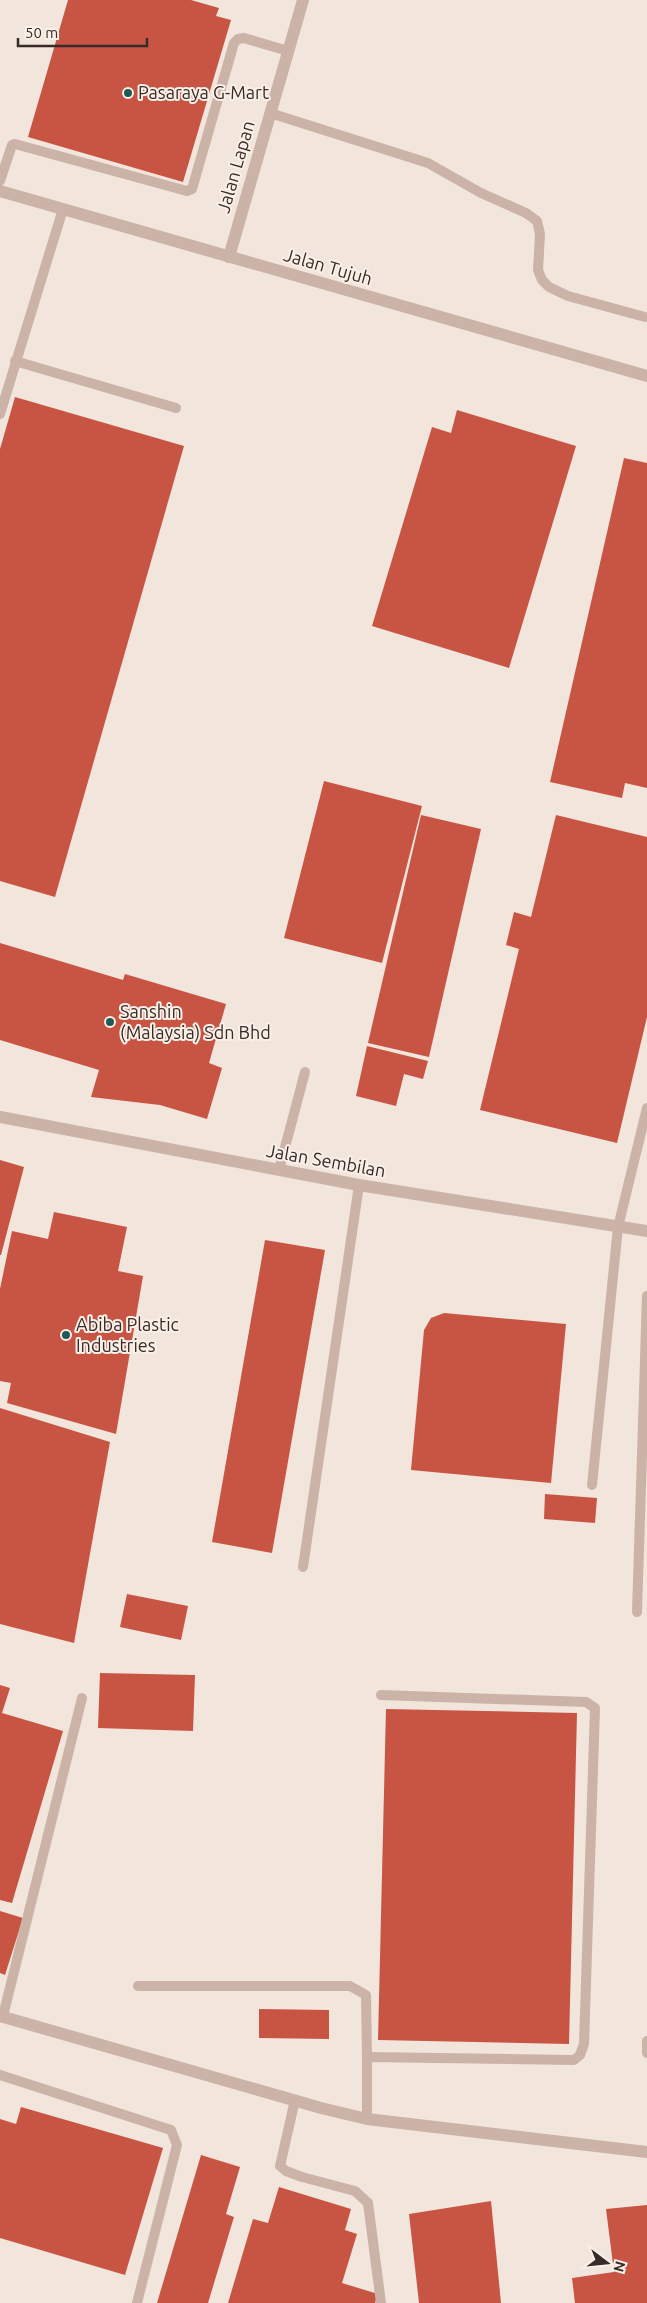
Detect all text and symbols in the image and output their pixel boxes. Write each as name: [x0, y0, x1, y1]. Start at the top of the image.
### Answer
scale bar: [18, 15, 146, 47]
text: 50 m: [25, 24, 58, 41]
place label: Pasaraya G-Mart: [138, 82, 269, 102]
marker: Pasaraya G-Mart: [122, 87, 134, 99]
street label: Jalan Lapan: [212, 118, 258, 215]
street label: Jalan Tujuh: [282, 244, 375, 288]
place label: Sanshin (Malaysia) Sdn Bhd: [120, 1001, 271, 1043]
marker: Sanshin (Malaysia) Sdn Bhd: [104, 1016, 116, 1028]
street label: Jalan Sembilan: [265, 1140, 387, 1180]
place label: Abiba Plastic Industries: [76, 1314, 179, 1355]
marker: Abiba Plastic Industries: [60, 1329, 72, 1341]
north arrow: [582, 2238, 632, 2288]
text: N: [610, 2259, 629, 2274]

